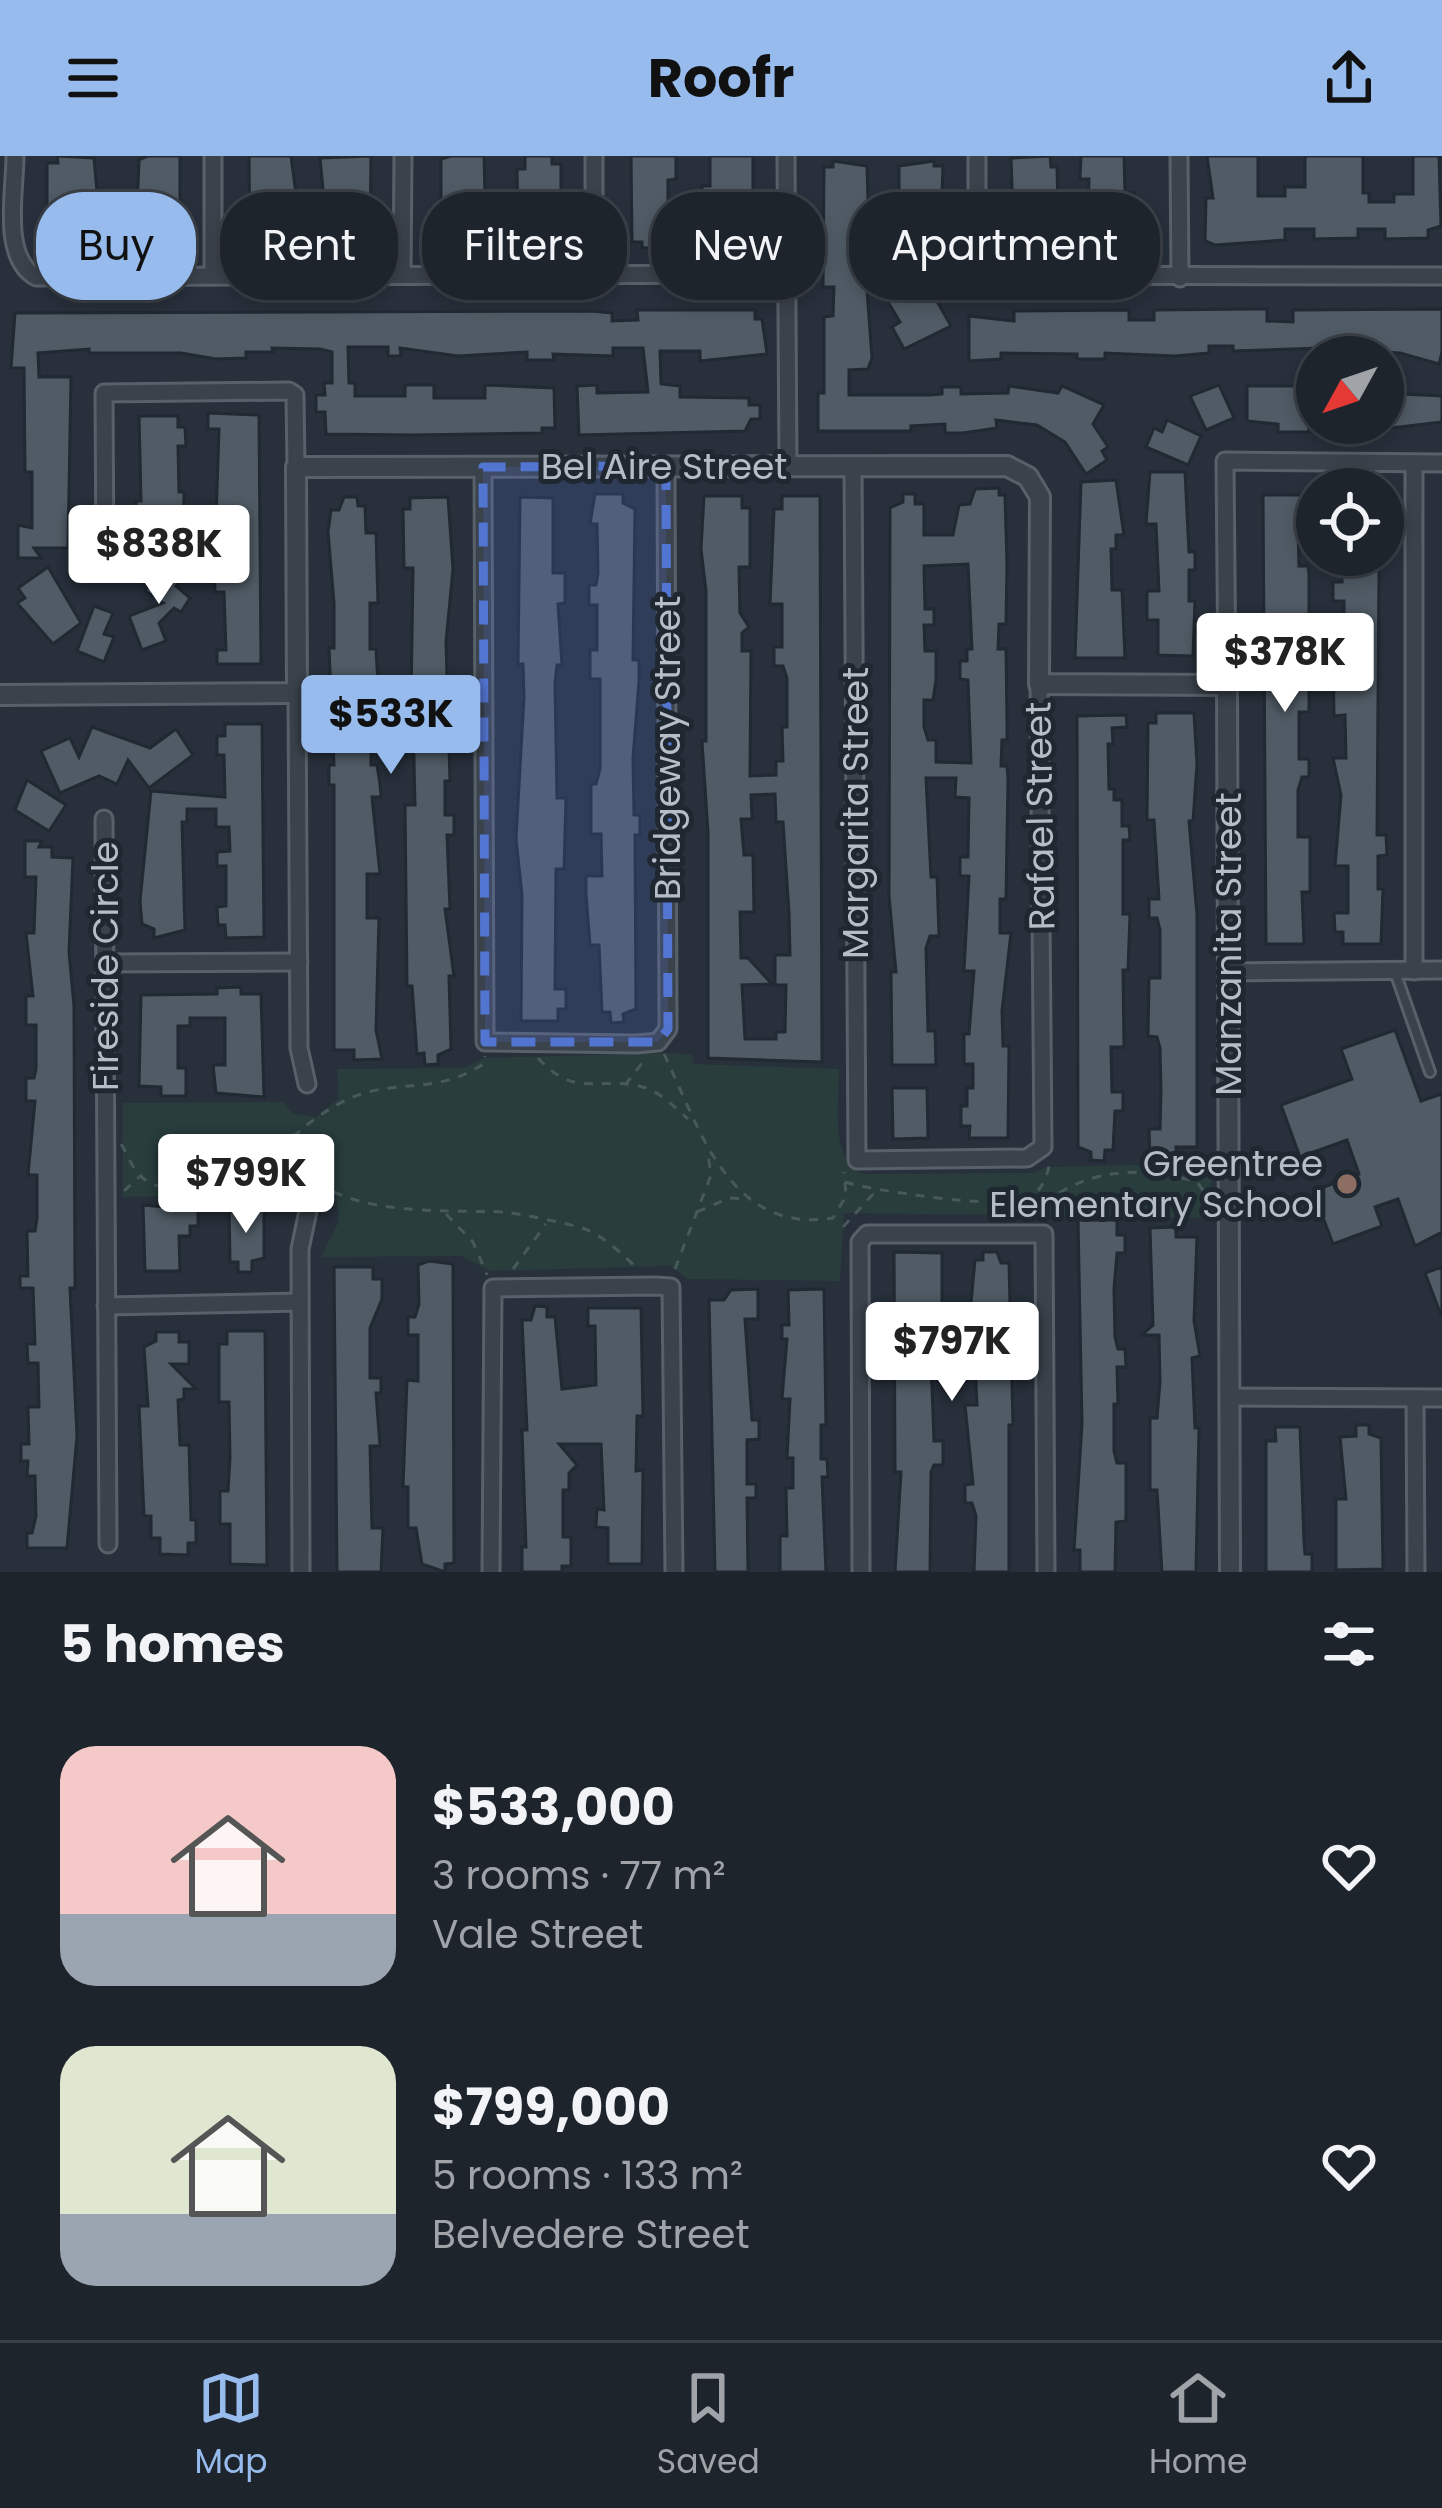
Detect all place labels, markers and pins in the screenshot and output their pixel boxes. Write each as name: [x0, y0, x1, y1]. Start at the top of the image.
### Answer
pin: $838K: [75, 505, 243, 607]
pin: $378K: [1201, 613, 1369, 715]
pin: $533K: [307, 675, 475, 777]
pin: $799K: [162, 1134, 330, 1236]
place label: Greentree Elementary School: [989, 1138, 1323, 1230]
marker: Greentree Elementary School: [1334, 1171, 1360, 1197]
pin: $797K: [868, 1302, 1036, 1404]

